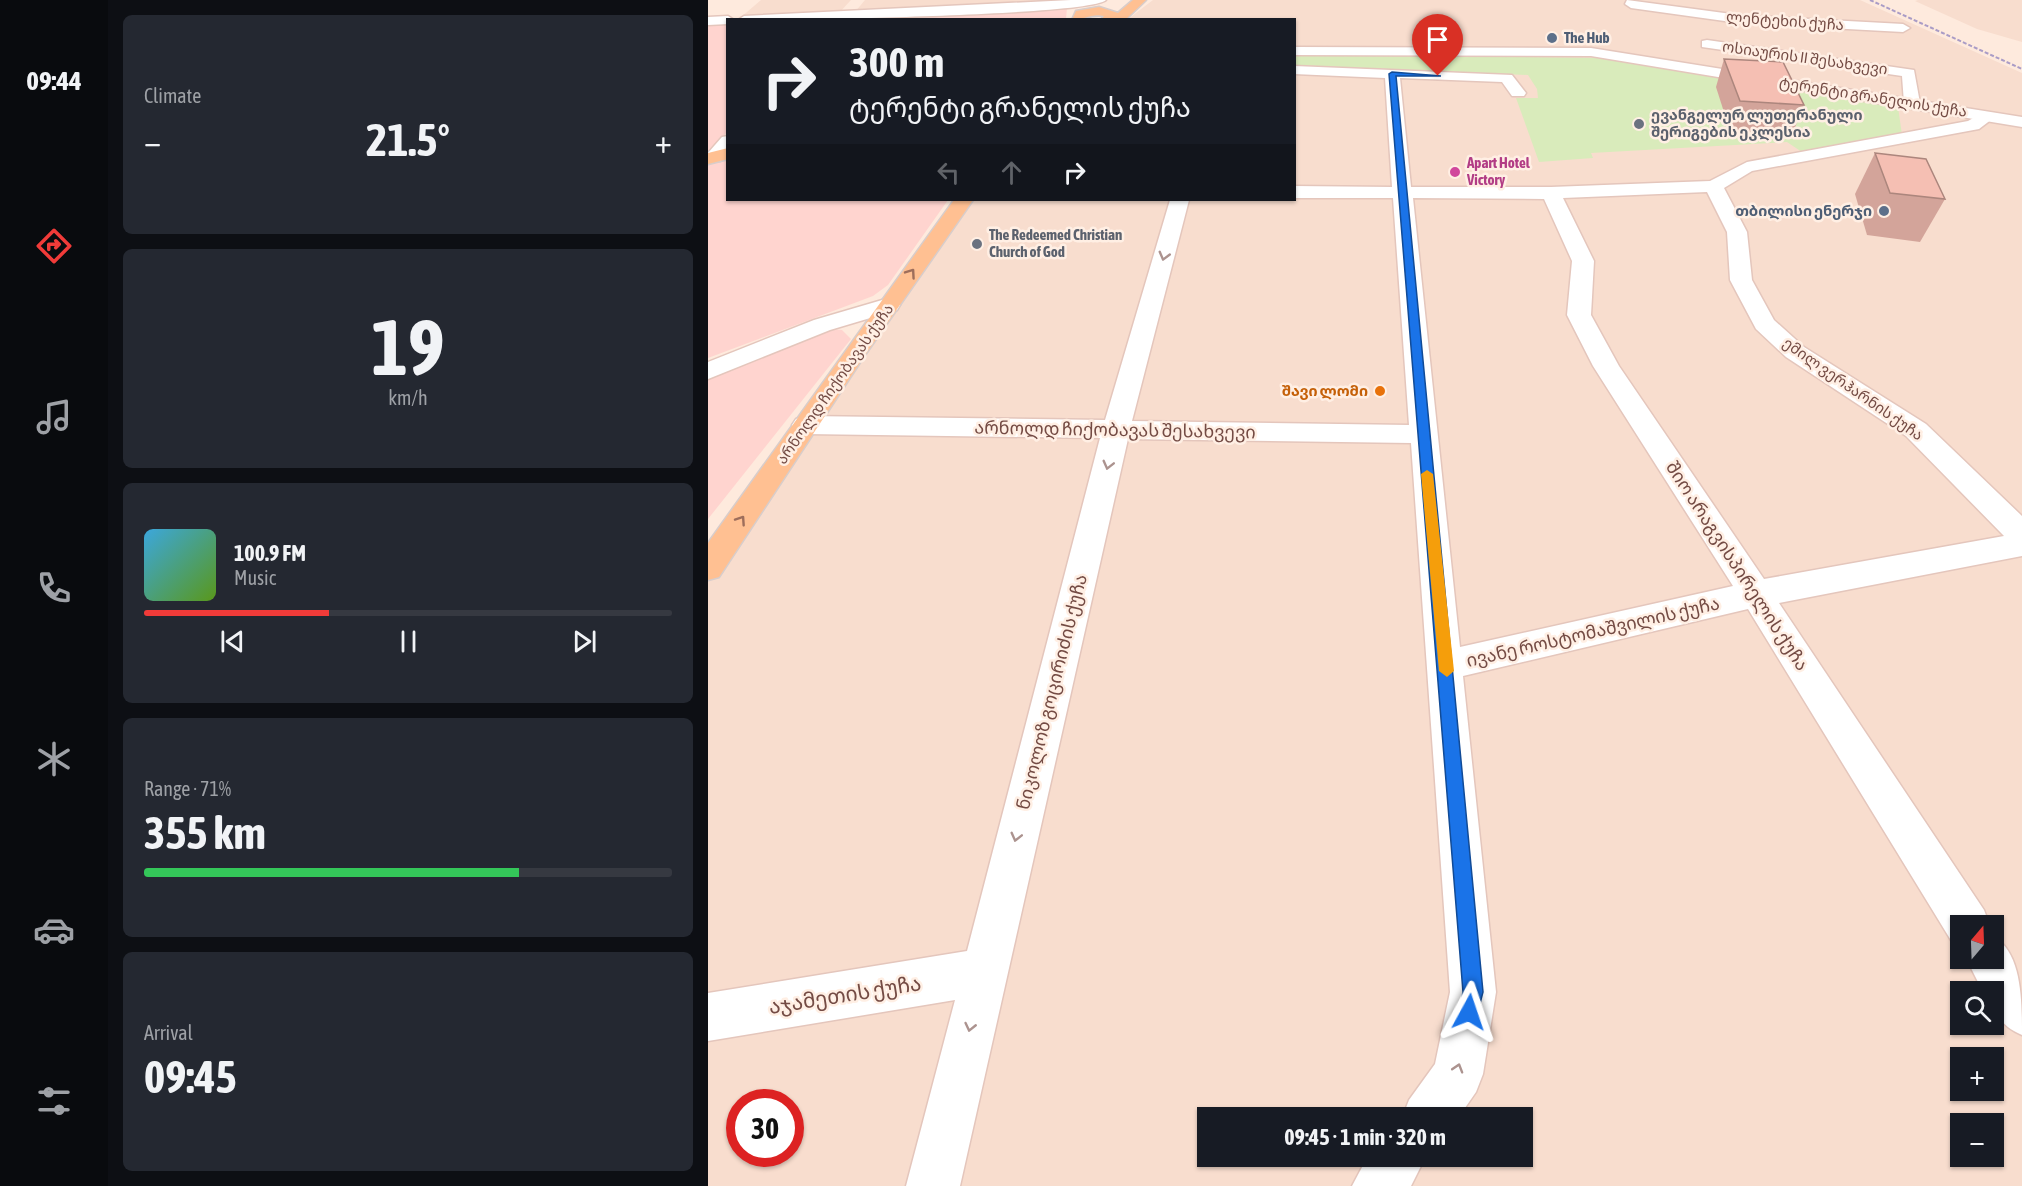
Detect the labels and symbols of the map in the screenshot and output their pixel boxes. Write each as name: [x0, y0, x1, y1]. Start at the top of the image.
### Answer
street label: ლენტეხის ქუჩა: [1726, 8, 1844, 34]
pin: [1412, 14, 1463, 76]
place label: The Hub: [1564, 29, 1610, 46]
marker: The Hub: [1545, 31, 1559, 45]
street label: ოსიაურის II შესახვევი: [1721, 37, 1889, 79]
street label: ტერენტი გრანელის ქუჩა: [1778, 73, 1968, 121]
place label: ევანგელურ ლუთერანული შერიგების ეკლესია: [1651, 106, 1863, 141]
marker: ევანგელურ ლუთერანული შერიგების ეკლესია: [1632, 117, 1646, 131]
place label: Apart Hotel Victory: [1466, 154, 1531, 188]
marker: Apart Hotel Victory: [1448, 165, 1462, 179]
place label: თბილისი ენერჯი: [1735, 202, 1872, 220]
marker: თბილისი ენერჯი: [1877, 204, 1891, 218]
place label: The Redeemed Christian Church of God: [989, 226, 1122, 260]
marker: The Redeemed Christian Church of God: [970, 237, 984, 251]
one-way arrow: [1159, 250, 1171, 261]
one-way arrow: [904, 269, 915, 280]
street label: არნოლდ ჩიქობავას ქუჩა: [773, 301, 897, 467]
street label: ემილ ვერჰარნის ქუჩა: [1779, 334, 1927, 444]
place label: შავი ლომი: [1282, 382, 1368, 400]
marker: შავი ლომი: [1373, 384, 1387, 398]
street label: არნოლდ ჩიქობავას შესახვევი: [974, 417, 1256, 443]
street label: შიო არაგვისპირელის ქუჩა: [1661, 457, 1813, 675]
one-way arrow: [1102, 459, 1115, 469]
one-way arrow: [734, 516, 745, 527]
street label: ნიკოლოზ გოცირიძის ქუჩა: [1012, 572, 1092, 812]
street label: ივანე როსტომაშვილის ქუჩა: [1464, 592, 1722, 672]
one-way arrow: [1011, 832, 1024, 842]
north arrow: [1950, 915, 2004, 969]
street label: აჯამეთის ქუჩა: [767, 970, 923, 1019]
position arrow: [1437, 980, 1501, 1044]
one-way arrow: [964, 1022, 977, 1032]
one-way arrow: [1451, 1064, 1463, 1074]
speed limit sign: 30: [726, 1089, 804, 1167]

